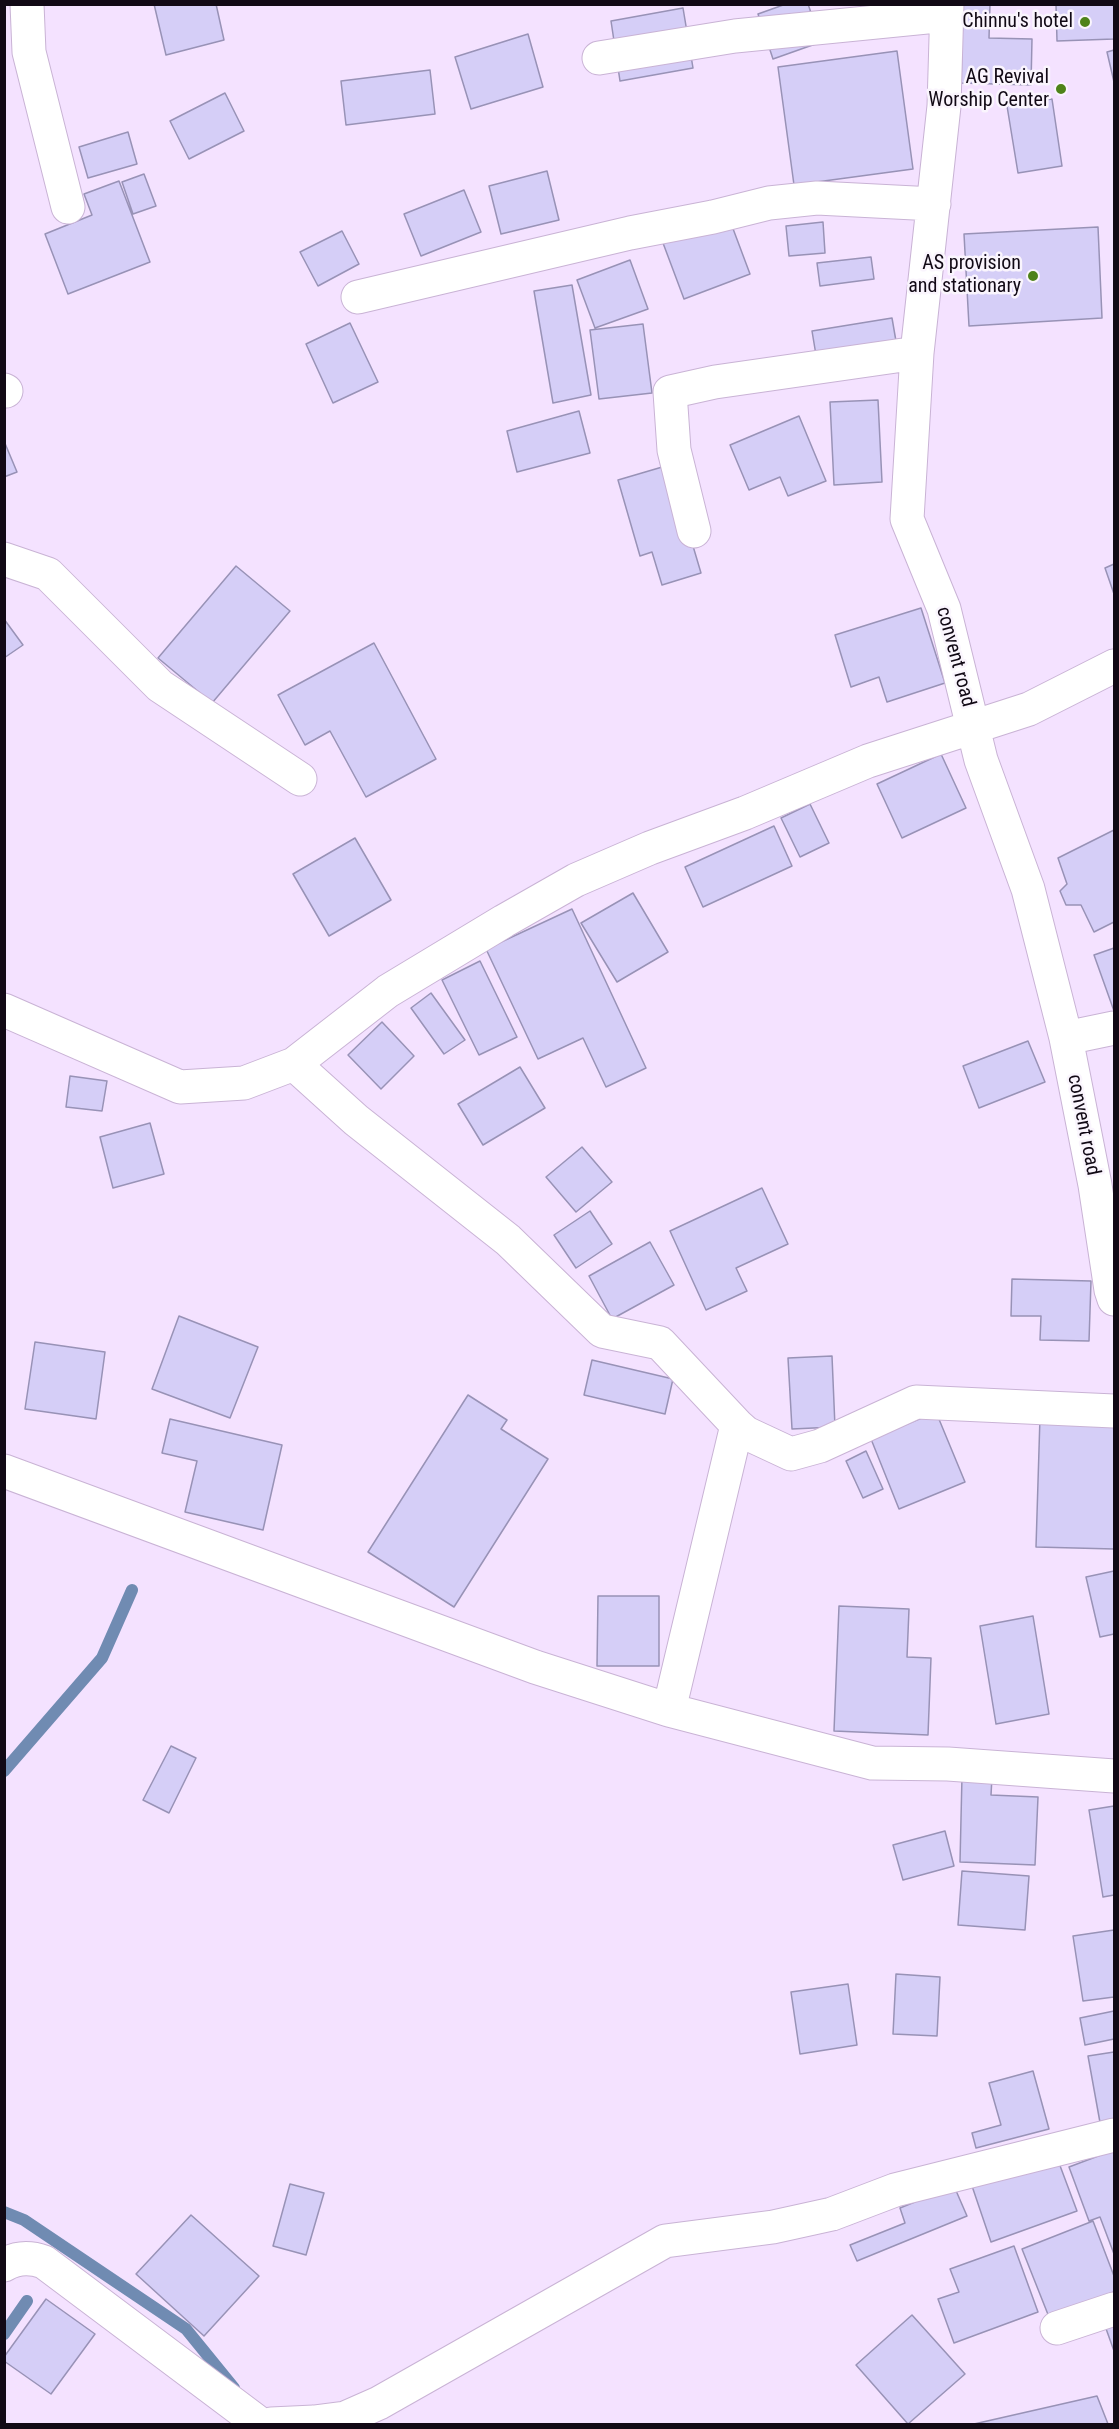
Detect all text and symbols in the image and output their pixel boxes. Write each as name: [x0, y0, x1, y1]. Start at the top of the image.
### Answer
place label: Chinnu's hotel: [962, 10, 1073, 34]
marker: Chinnu's hotel: [1078, 15, 1092, 29]
place label: AG Revival Worship Center: [928, 66, 1049, 113]
marker: AG Revival Worship Center: [1054, 82, 1068, 96]
place label: AS provision and stationary: [908, 252, 1021, 299]
marker: AS provision and stationary: [1026, 269, 1040, 283]
street label: convent road: [930, 604, 980, 710]
street label: convent road: [1061, 1072, 1105, 1178]

